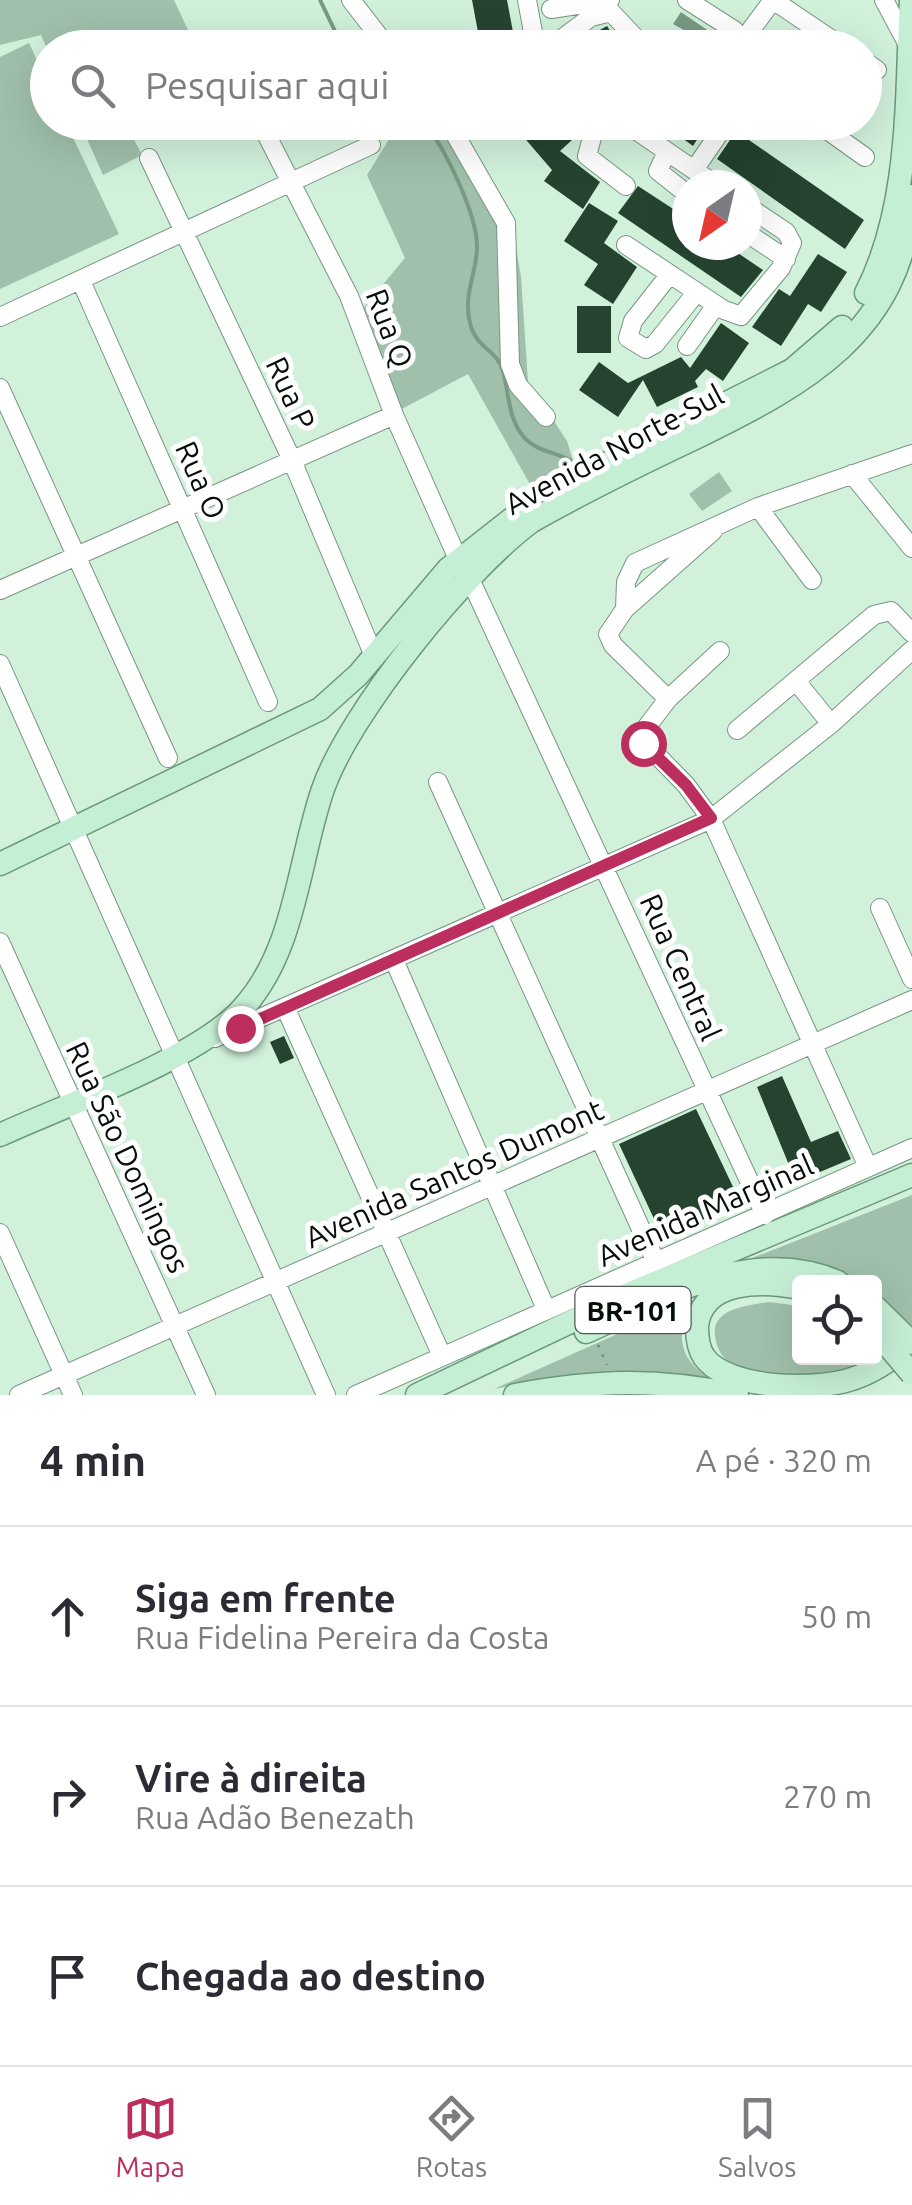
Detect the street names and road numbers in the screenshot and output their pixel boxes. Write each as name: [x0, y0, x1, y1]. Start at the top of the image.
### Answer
street label: Rua Q: [360, 284, 420, 372]
street label: Rua P: [260, 351, 322, 435]
street label: Avenida Norte-Sul: [499, 377, 729, 521]
street label: Rua O: [169, 436, 233, 524]
street label: Rua Central: [634, 889, 728, 1046]
street label: Rua São Domingos: [60, 1036, 196, 1278]
street label: Avenida Santos Dumont: [300, 1092, 608, 1254]
street label: Avenida Marginal: [592, 1147, 818, 1273]
road number: BR-101: [576, 1287, 690, 1333]

